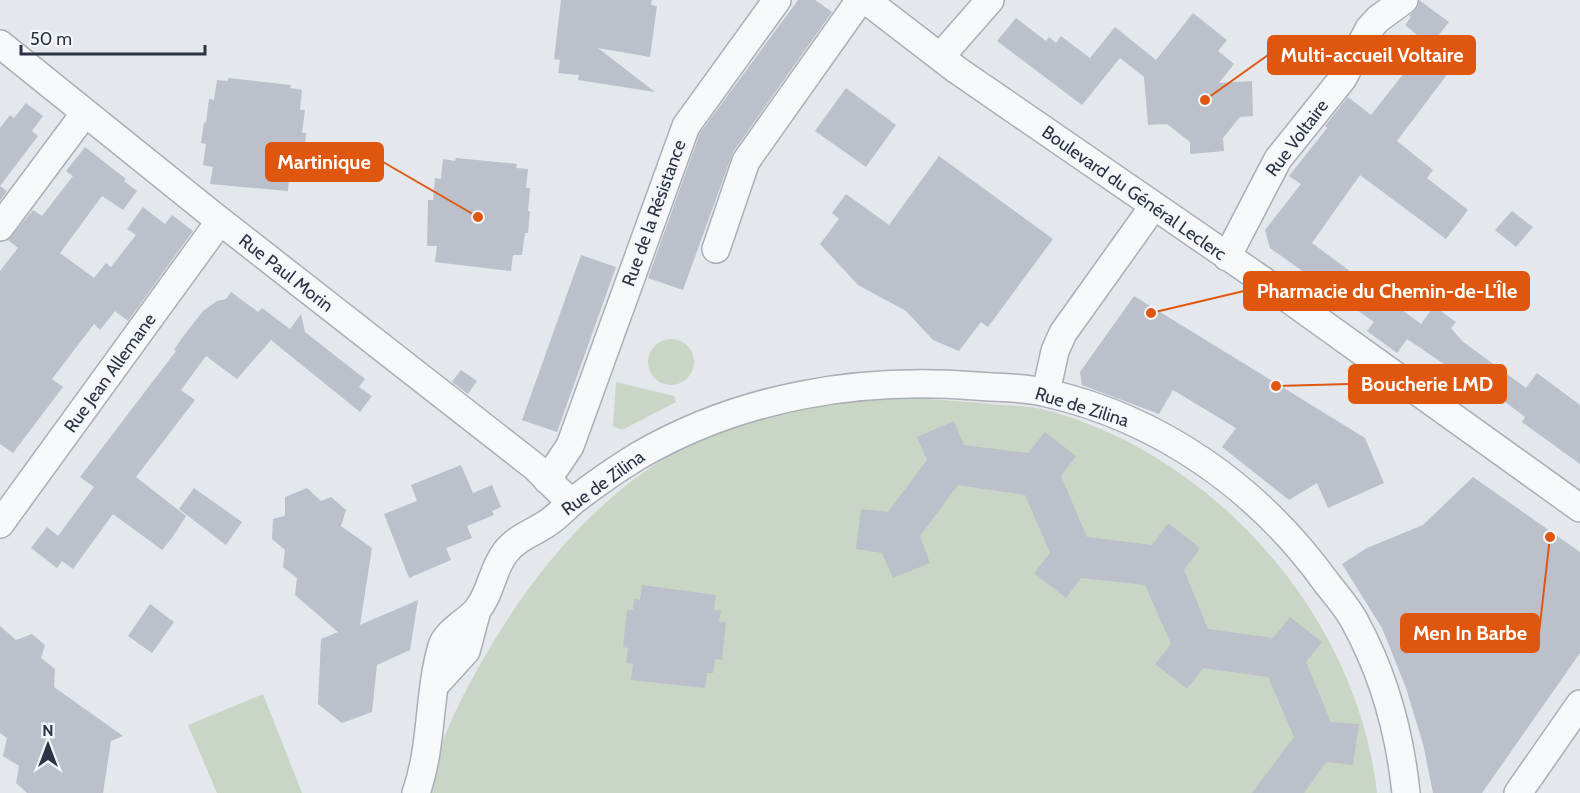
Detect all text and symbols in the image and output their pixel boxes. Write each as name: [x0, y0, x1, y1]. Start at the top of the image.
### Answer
scale bar: [21, 18, 206, 56]
text: 50 m: [30, 28, 72, 50]
callout: Multi-accueil Voltaire: [1268, 36, 1475, 74]
text: Multi-accueil Voltaire: [1281, 43, 1463, 67]
street label: Rue Voltaire: [1261, 95, 1333, 181]
street label: Boulevard du Général Leclerc: [1038, 121, 1230, 265]
street label: Rue de la Résistance: [617, 137, 691, 289]
callout: Martinique: [266, 143, 383, 181]
text: Martinique: [277, 150, 371, 174]
street label: Rue Paul Morin: [234, 229, 338, 317]
callout: Pharmacie du Chemin-de-L'Île: [1244, 272, 1529, 310]
text: Pharmacie du Chemin-de-L'Île: [1257, 279, 1517, 303]
street label: Rue Jean Allemane: [59, 309, 161, 437]
callout: Boucherie LMD: [1349, 365, 1506, 403]
text: Boucherie LMD: [1361, 372, 1493, 396]
street label: Rue de Zilina: [1032, 382, 1132, 432]
street label: Rue de Zilina: [557, 445, 649, 520]
callout: Men In Barbe: [1401, 614, 1539, 652]
text: Men In Barbe: [1413, 621, 1527, 645]
north arrow: [18, 715, 78, 775]
text: N: [42, 721, 54, 740]

